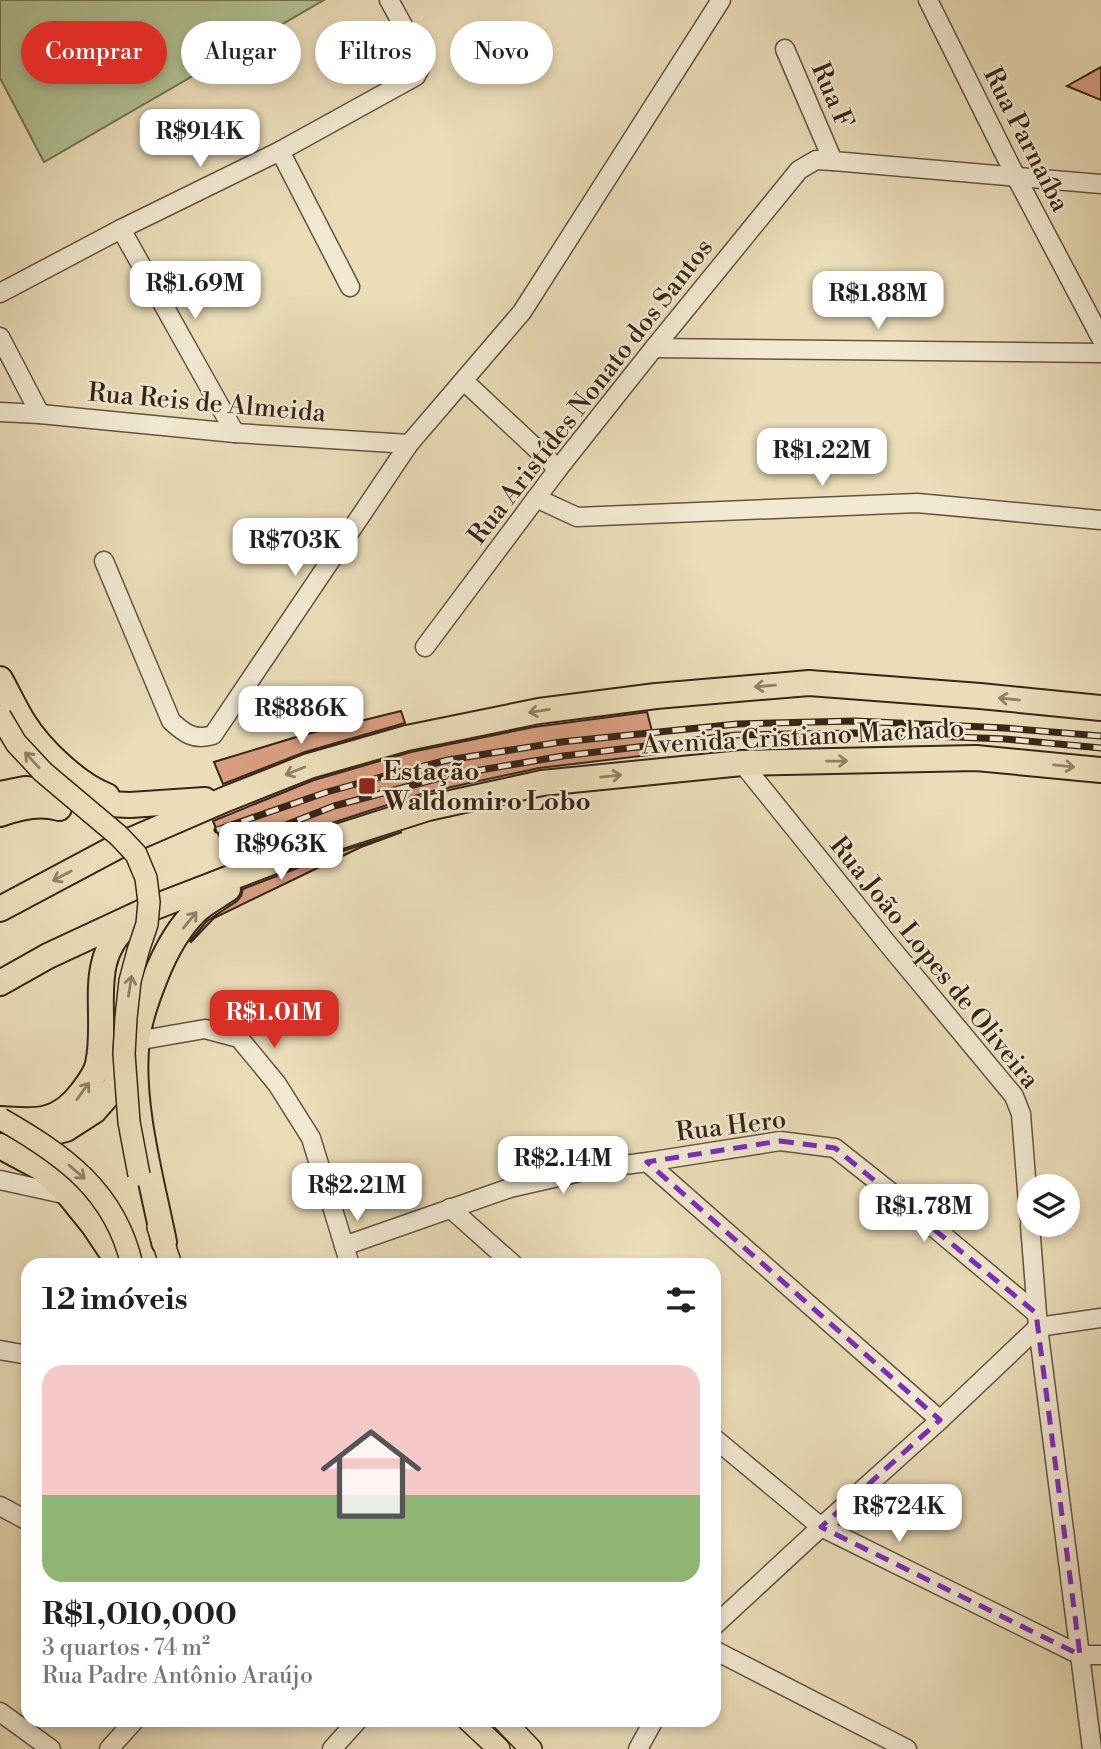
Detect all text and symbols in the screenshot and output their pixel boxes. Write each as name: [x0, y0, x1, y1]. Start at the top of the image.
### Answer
chip: Comprar: [21, 21, 167, 84]
chip: Alugar: [181, 21, 301, 84]
chip: Filtros: [315, 21, 436, 84]
chip: Novo: [450, 21, 553, 84]
street label: Rua F: [804, 58, 860, 133]
street label: Rua Parnaíba: [976, 62, 1077, 218]
pin: R$914K: [143, 110, 257, 169]
text: R$914K: [156, 118, 244, 146]
street label: Rua Aristídes Nonato dos Santos: [461, 232, 720, 551]
pin: R$1.69M: [130, 262, 260, 321]
text: R$1.69M: [146, 270, 244, 298]
pin: R$1.88M: [813, 272, 943, 331]
text: R$1.88M: [829, 280, 927, 308]
street label: Rua Reis de Almeida: [87, 377, 328, 429]
pin: R$1.22M: [757, 428, 887, 488]
text: R$1.22M: [773, 437, 871, 465]
pin: R$703K: [238, 518, 352, 578]
text: R$703K: [249, 527, 341, 555]
one-way arrow: [754, 680, 777, 693]
pin: R$886K: [244, 686, 358, 746]
one-way arrow: [998, 692, 1021, 705]
text: R$886K: [254, 695, 348, 723]
one-way arrow: [528, 705, 551, 718]
street label: Avenida Cristiano Machado: [640, 713, 965, 761]
one-way arrow: [24, 752, 41, 769]
one-way arrow: [826, 754, 849, 768]
place label: Estação Waldomiro Lobo: [382, 756, 591, 818]
one-way arrow: [1053, 760, 1075, 773]
one-way arrow: [285, 766, 307, 779]
one-way arrow: [599, 769, 621, 782]
marker: Estação Waldomiro Lobo: [357, 776, 377, 796]
pin: R$963K: [224, 822, 338, 882]
street label: Rua João Lopes de Oliveira: [823, 830, 1046, 1096]
text: R$963K: [235, 831, 327, 859]
one-way arrow: [52, 869, 72, 883]
one-way arrow: [182, 912, 197, 930]
one-way arrow: [124, 975, 137, 998]
pin: R$1.01M: [209, 990, 339, 1050]
text: R$1.01M: [226, 999, 322, 1027]
one-way arrow: [76, 1082, 90, 1101]
street label: Rua Hero: [674, 1103, 788, 1149]
pin: R$2.14M: [498, 1136, 628, 1196]
text: R$2.14M: [514, 1145, 612, 1173]
one-way arrow: [68, 1163, 86, 1179]
pin: R$2.21M: [292, 1164, 422, 1223]
text: R$2.21M: [308, 1172, 406, 1200]
map controls: [1017, 1174, 1080, 1237]
button: layers: [1017, 1174, 1080, 1237]
pin: R$1.78M: [859, 1184, 989, 1244]
text: R$1.78M: [875, 1193, 973, 1221]
text: 12 imóveis: [42, 1281, 188, 1319]
icon: filters: [662, 1281, 700, 1319]
icon: home: [308, 1411, 434, 1537]
pin: R$724K: [842, 1484, 956, 1544]
text: R$724K: [853, 1493, 945, 1521]
text: R$1,010,000: [42, 1596, 237, 1634]
text: 3 quartos · 74 m²: [42, 1634, 210, 1662]
text: Rua Padre Antônio Araújo: [42, 1662, 313, 1690]

